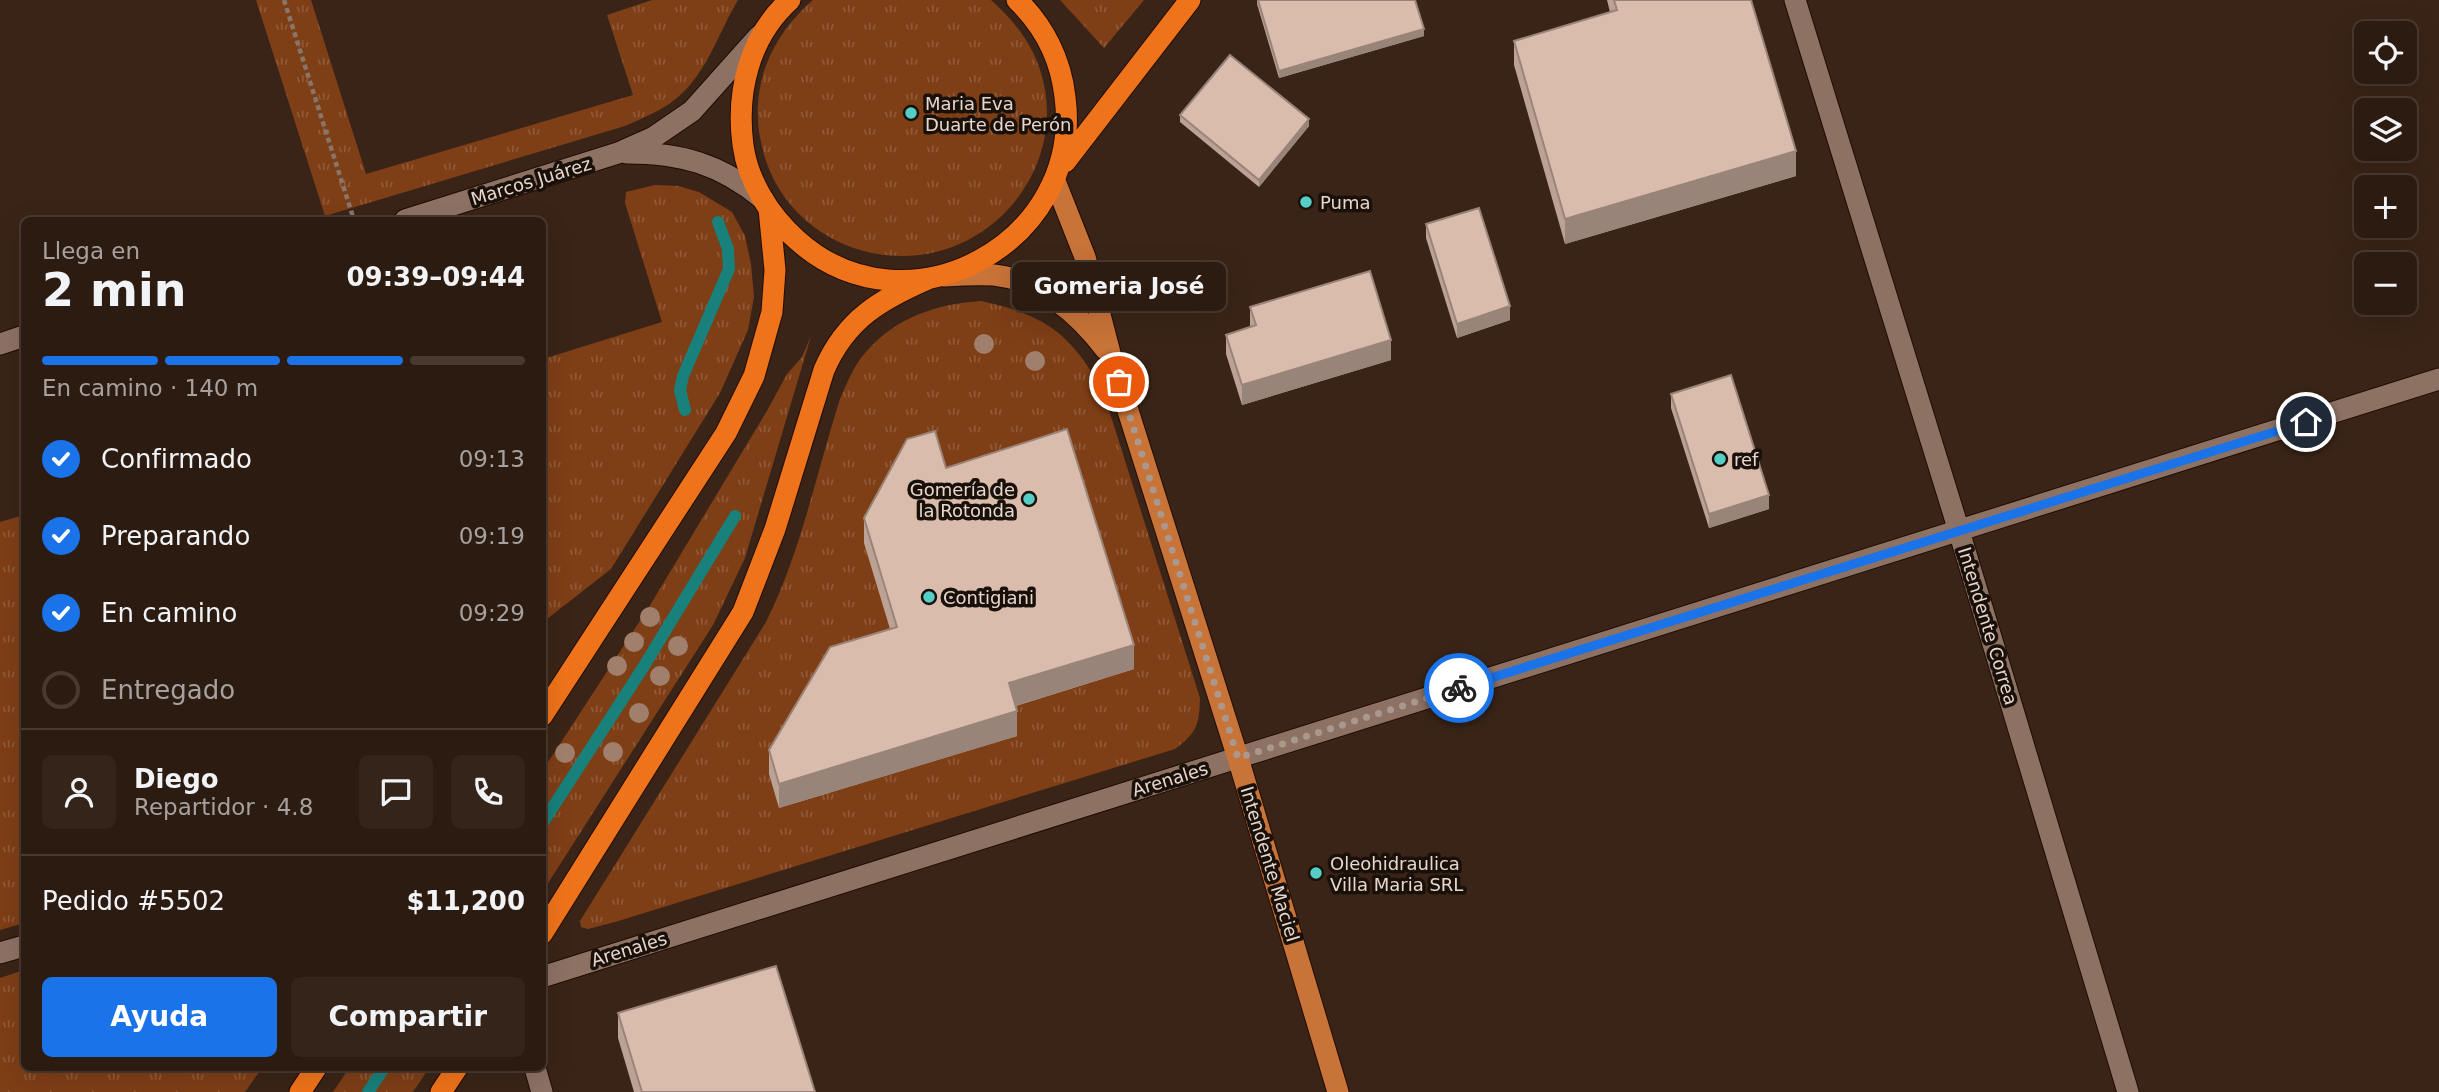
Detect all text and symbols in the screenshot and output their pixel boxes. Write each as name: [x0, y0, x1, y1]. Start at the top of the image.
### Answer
map controls: [2354, 21, 2417, 315]
button: locate: [2354, 21, 2417, 84]
place label: Maria Eva Duarte de Perón: [925, 93, 1072, 135]
button: layers: [2354, 98, 2417, 161]
marker: Maria Eva Duarte de Perón: [903, 105, 919, 121]
street label: Marcos Juárez: [468, 153, 594, 209]
button: +: [2354, 175, 2417, 238]
place label: Puma: [1320, 192, 1371, 213]
marker: Puma: [1298, 194, 1314, 210]
text: Llega en: [42, 238, 140, 264]
button: −: [2354, 252, 2417, 315]
text: 09:39–09:44: [346, 262, 525, 292]
text: 2 min: [42, 263, 186, 317]
callout: Gomeria José: [1012, 263, 1226, 312]
text: Gomeria José: [1034, 273, 1204, 299]
pin: [1089, 352, 1149, 412]
icon: bag: [1100, 363, 1138, 401]
text: En camino · 140 m: [42, 375, 258, 401]
pin: [2276, 392, 2336, 452]
icon: home: [2287, 403, 2325, 441]
icon: check: [42, 440, 80, 478]
text: Confirmado: [101, 444, 252, 474]
text: 09:13: [459, 446, 525, 472]
place label: ref: [1734, 449, 1759, 470]
marker: ref: [1712, 451, 1728, 467]
place label: Gomería de la Rotonda: [910, 479, 1015, 521]
marker: Gomería de la Rotonda: [1021, 491, 1037, 507]
icon: check: [42, 517, 80, 555]
text: Preparando: [101, 521, 250, 551]
text: 09:19: [459, 523, 525, 549]
street label: Intendente Correa: [1954, 545, 2022, 707]
place label: Contigiani: [943, 587, 1034, 608]
marker: Contigiani: [921, 589, 937, 605]
icon: check: [42, 594, 80, 632]
text: En camino: [101, 598, 237, 628]
text: 09:29: [459, 600, 525, 626]
courier: [1424, 653, 1494, 723]
icon: bike: [1440, 669, 1478, 707]
text: Entregado: [101, 675, 235, 705]
button: person: [42, 755, 116, 829]
button: chat: [359, 755, 433, 829]
button: phone: [451, 755, 525, 829]
street label: Arenales: [1129, 758, 1211, 800]
text: Diego: [134, 764, 219, 794]
street label: Intendente Maciel: [1236, 784, 1304, 944]
text: Repartidor · 4.8: [134, 794, 313, 820]
place label: Oleohidraulica Villa Maria SRL: [1330, 853, 1463, 895]
marker: Oleohidraulica Villa Maria SRL: [1308, 865, 1324, 881]
text: Pedido #5502: [42, 886, 225, 916]
text: $11,200: [407, 886, 525, 916]
street label: Arenales: [588, 928, 670, 970]
button: Ayuda: [42, 977, 277, 1057]
button: Compartir: [291, 977, 525, 1057]

